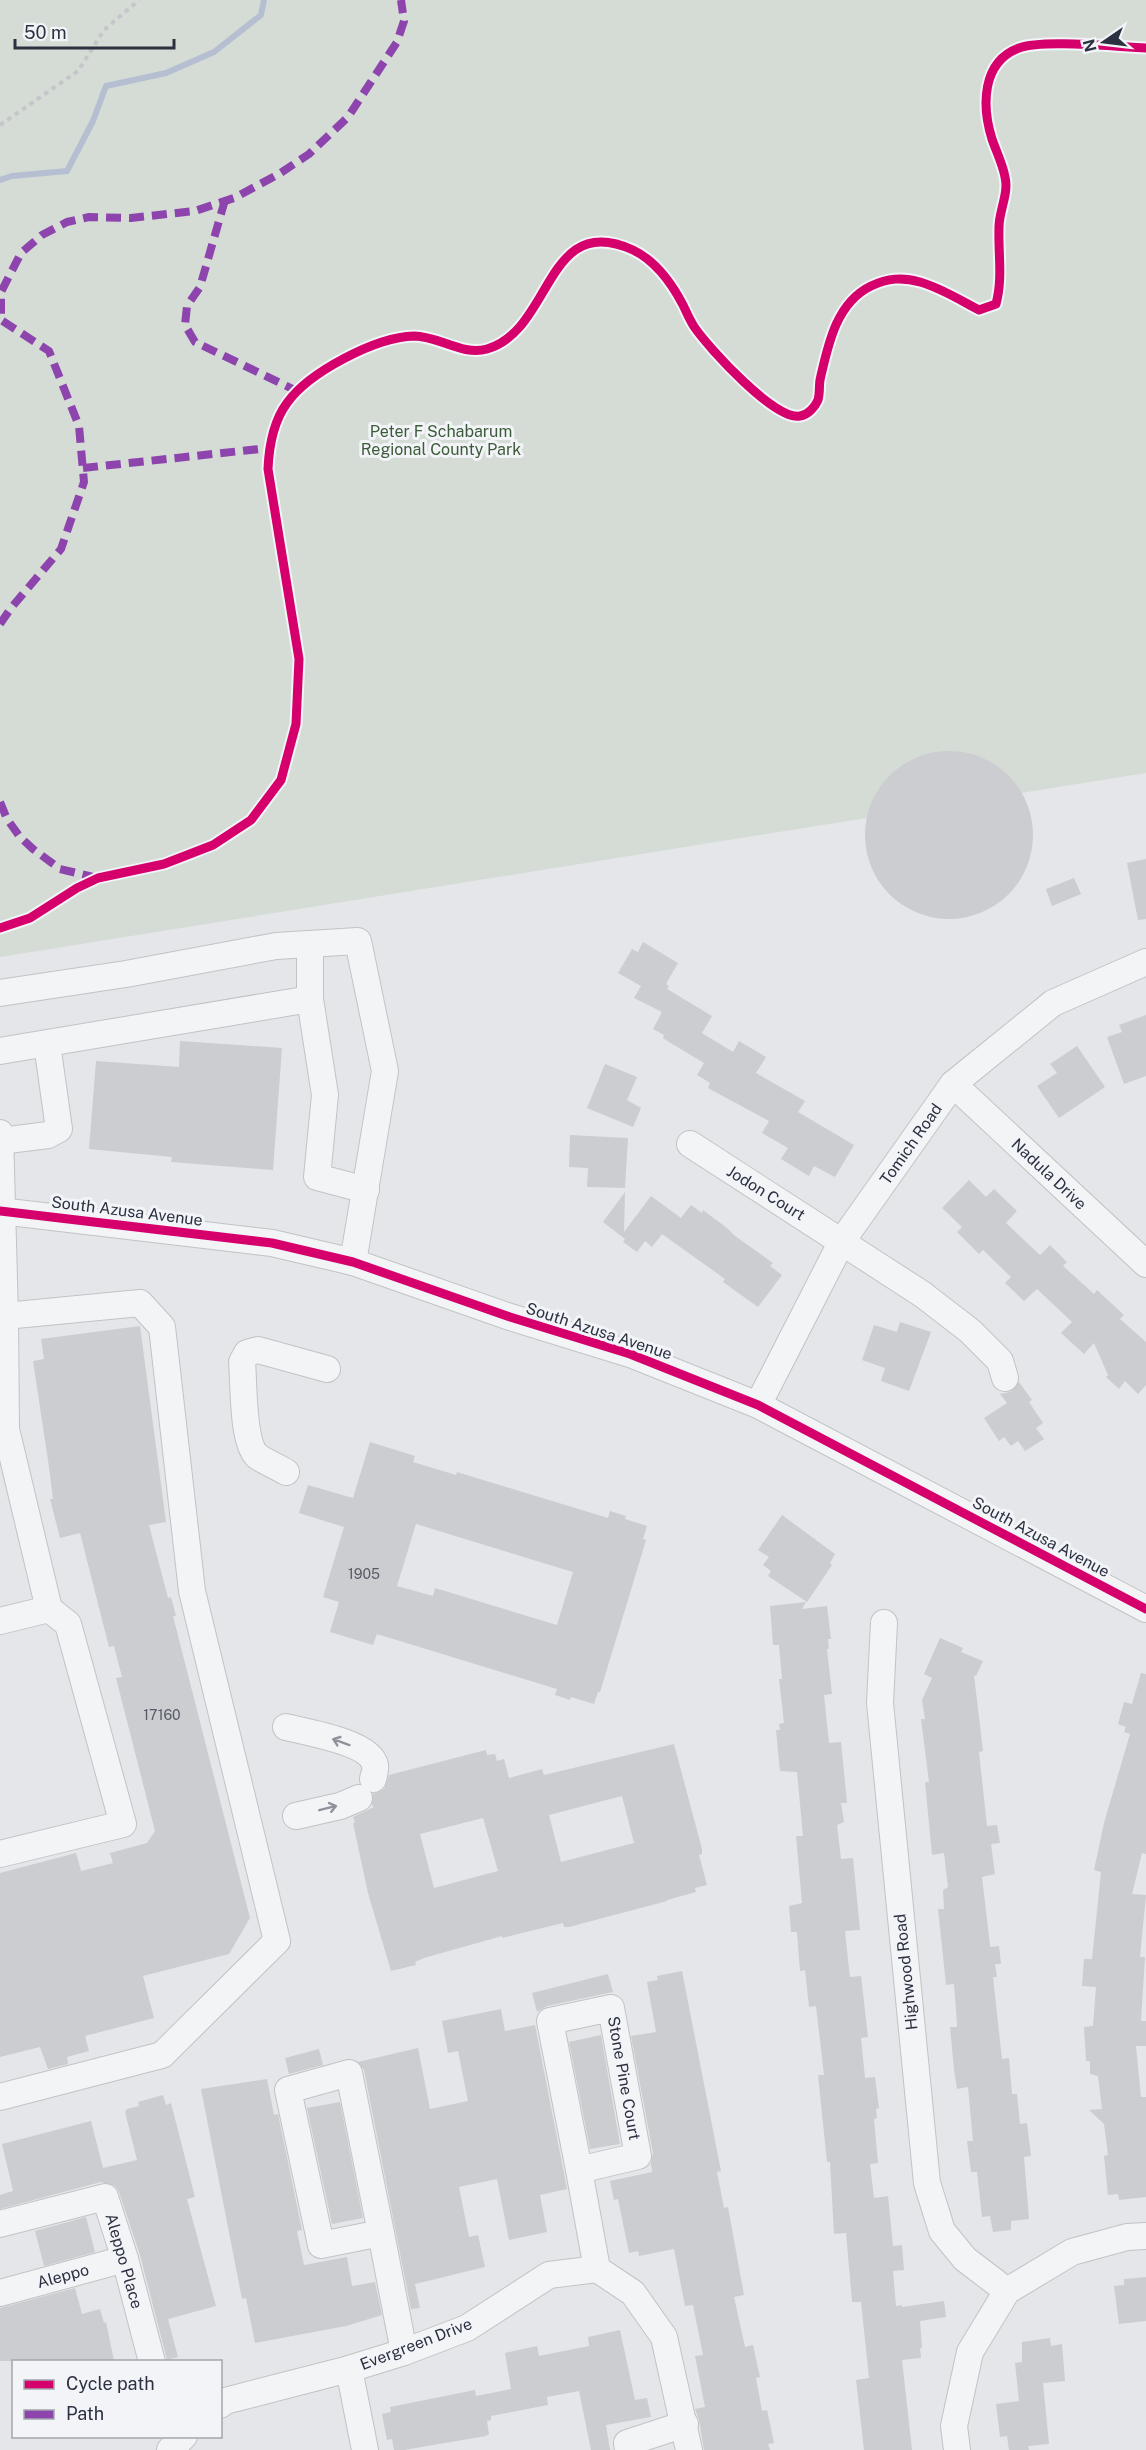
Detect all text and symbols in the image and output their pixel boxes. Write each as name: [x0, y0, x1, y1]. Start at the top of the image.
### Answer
scale bar: [15, 12, 174, 50]
north arrow: [1074, 12, 1134, 72]
text: 50 m: [24, 22, 67, 43]
text: N: [1079, 37, 1101, 54]
park label: Peter F Schabarum Regional County Park: [361, 422, 521, 459]
street label: Tomich Road: [876, 1100, 946, 1188]
street label: Nadula Drive: [1008, 1134, 1090, 1214]
street label: Jodon Court: [723, 1161, 809, 1225]
street label: South Azusa Avenue: [50, 1192, 204, 1230]
street label: South Azusa Avenue: [524, 1298, 674, 1364]
street label: South Azusa Avenue: [969, 1493, 1113, 1581]
house number: 1905: [348, 1566, 380, 1582]
house number: 17160: [143, 1707, 181, 1723]
one-way arrow: [332, 1735, 351, 1746]
one-way arrow: [318, 1802, 337, 1814]
street label: Highwood Road: [890, 1913, 922, 2031]
street label: Stone Pine Court: [604, 2015, 644, 2141]
street label: Aleppo Place: [101, 2211, 147, 2311]
street label: Aleppo: [35, 2260, 91, 2292]
street label: Evergreen Drive: [357, 2314, 475, 2374]
legend: [12, 2360, 222, 2438]
text: Cycle path: [66, 2373, 155, 2394]
text: Path: [66, 2403, 104, 2424]

